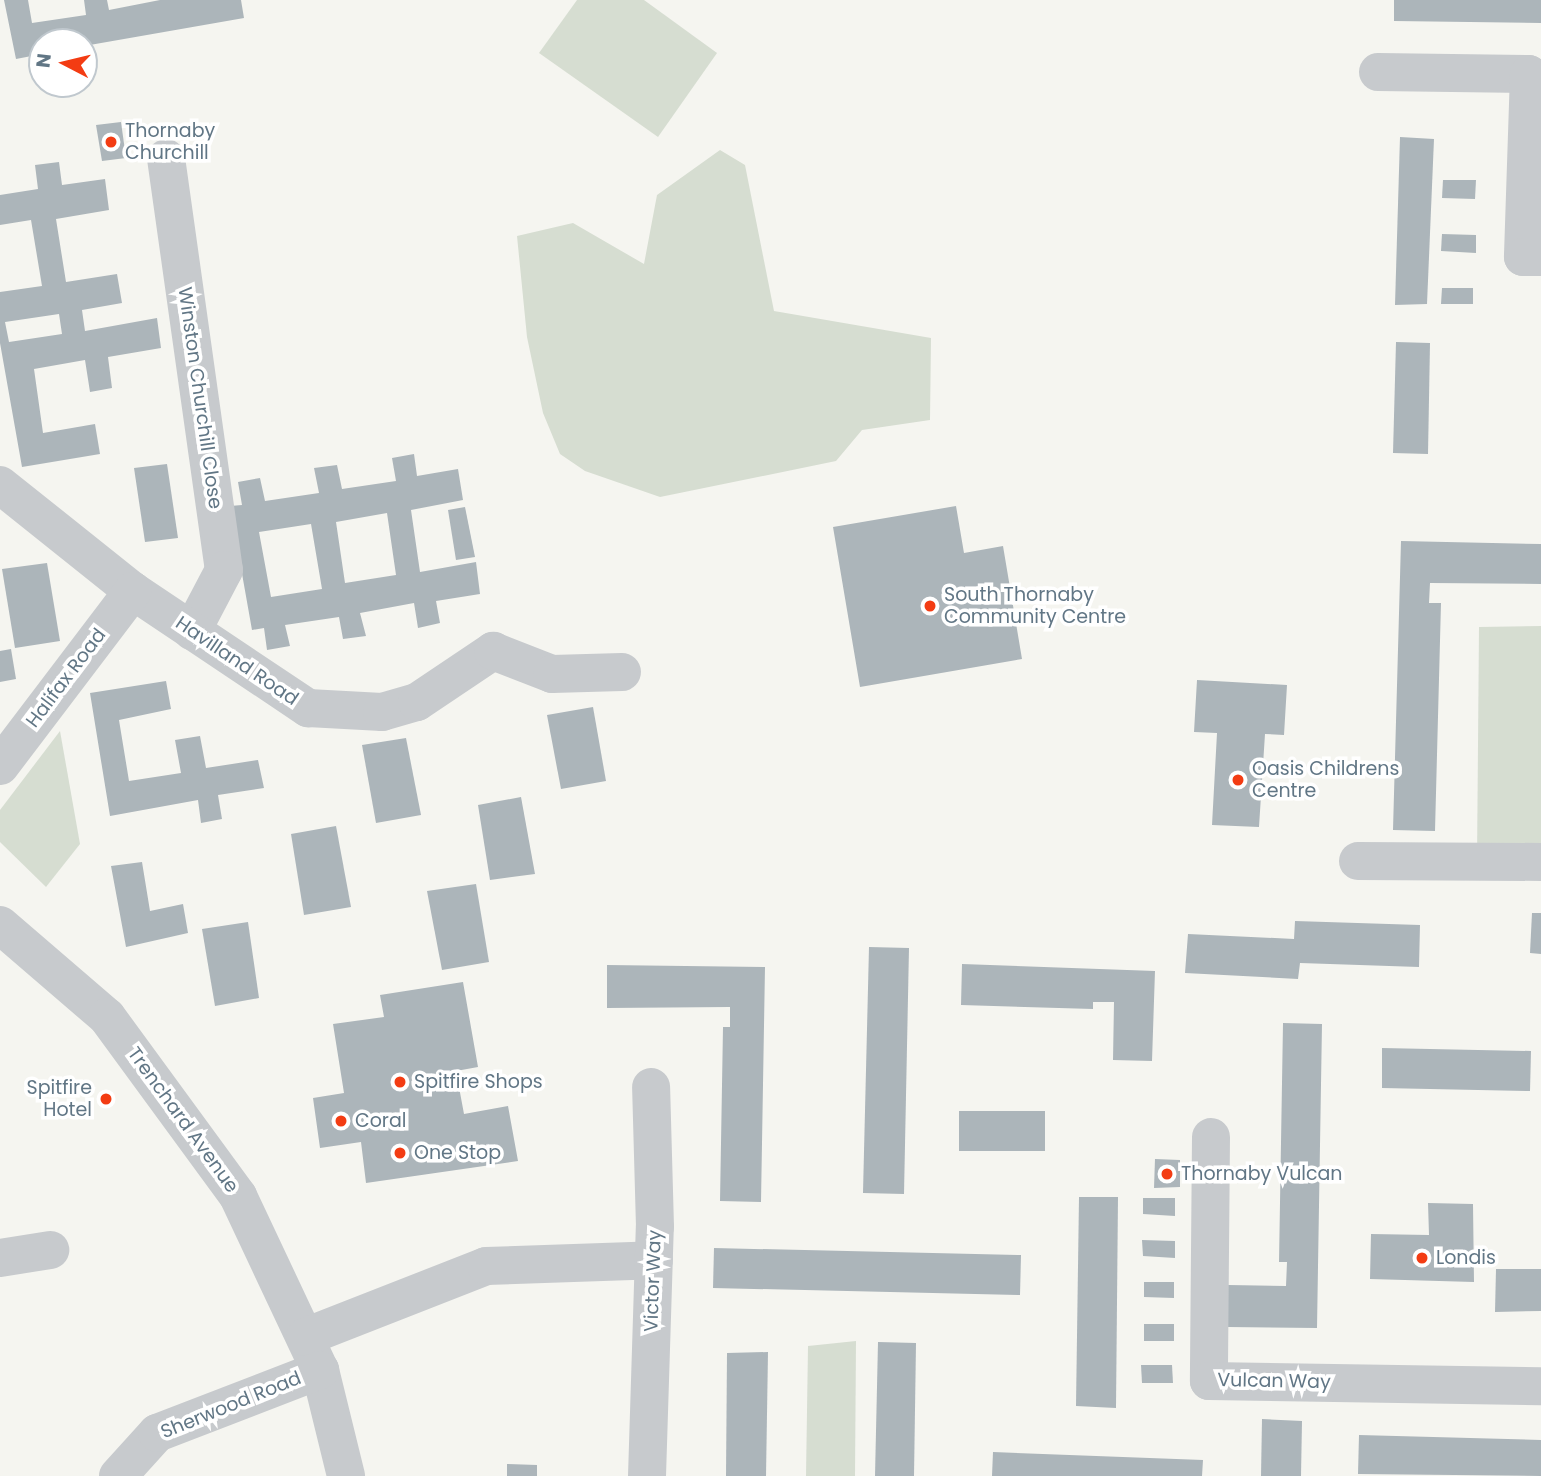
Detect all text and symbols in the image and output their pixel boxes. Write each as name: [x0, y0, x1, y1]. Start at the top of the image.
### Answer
north arrow: [28, 28, 98, 98]
text: N: [29, 52, 58, 69]
place label: Thornaby Churchill: [125, 120, 215, 164]
marker: Thornaby Churchill: [103, 134, 119, 150]
street label: Winston Churchill Close: [173, 286, 227, 510]
place label: South Thornaby Community Centre: [944, 584, 1126, 628]
marker: South Thornaby Community Centre: [922, 598, 938, 614]
street label: Havilland Road: [171, 612, 303, 710]
street label: Halifax Road: [21, 624, 111, 732]
place label: Oasis Childrens Centre: [1252, 758, 1399, 802]
marker: Oasis Childrens Centre: [1230, 772, 1246, 788]
street label: Trenchard Avenue: [123, 1043, 243, 1197]
place label: Spitfire Shops: [414, 1071, 543, 1093]
marker: Spitfire Shops: [392, 1074, 408, 1090]
place label: Spitfire Hotel: [27, 1077, 92, 1121]
marker: Spitfire Hotel: [98, 1091, 114, 1107]
place label: Coral: [355, 1110, 406, 1132]
marker: Coral: [333, 1113, 349, 1129]
place label: One Stop: [414, 1142, 501, 1164]
marker: One Stop: [392, 1145, 408, 1161]
place label: Thornaby Vulcan: [1181, 1163, 1343, 1185]
marker: Thornaby Vulcan: [1159, 1166, 1175, 1182]
street label: Victor Way: [640, 1229, 666, 1333]
place label: Londis: [1436, 1247, 1496, 1269]
marker: Londis: [1414, 1250, 1430, 1266]
street label: Sherwood Road: [157, 1366, 305, 1444]
street label: Vulcan Way: [1217, 1369, 1331, 1393]

